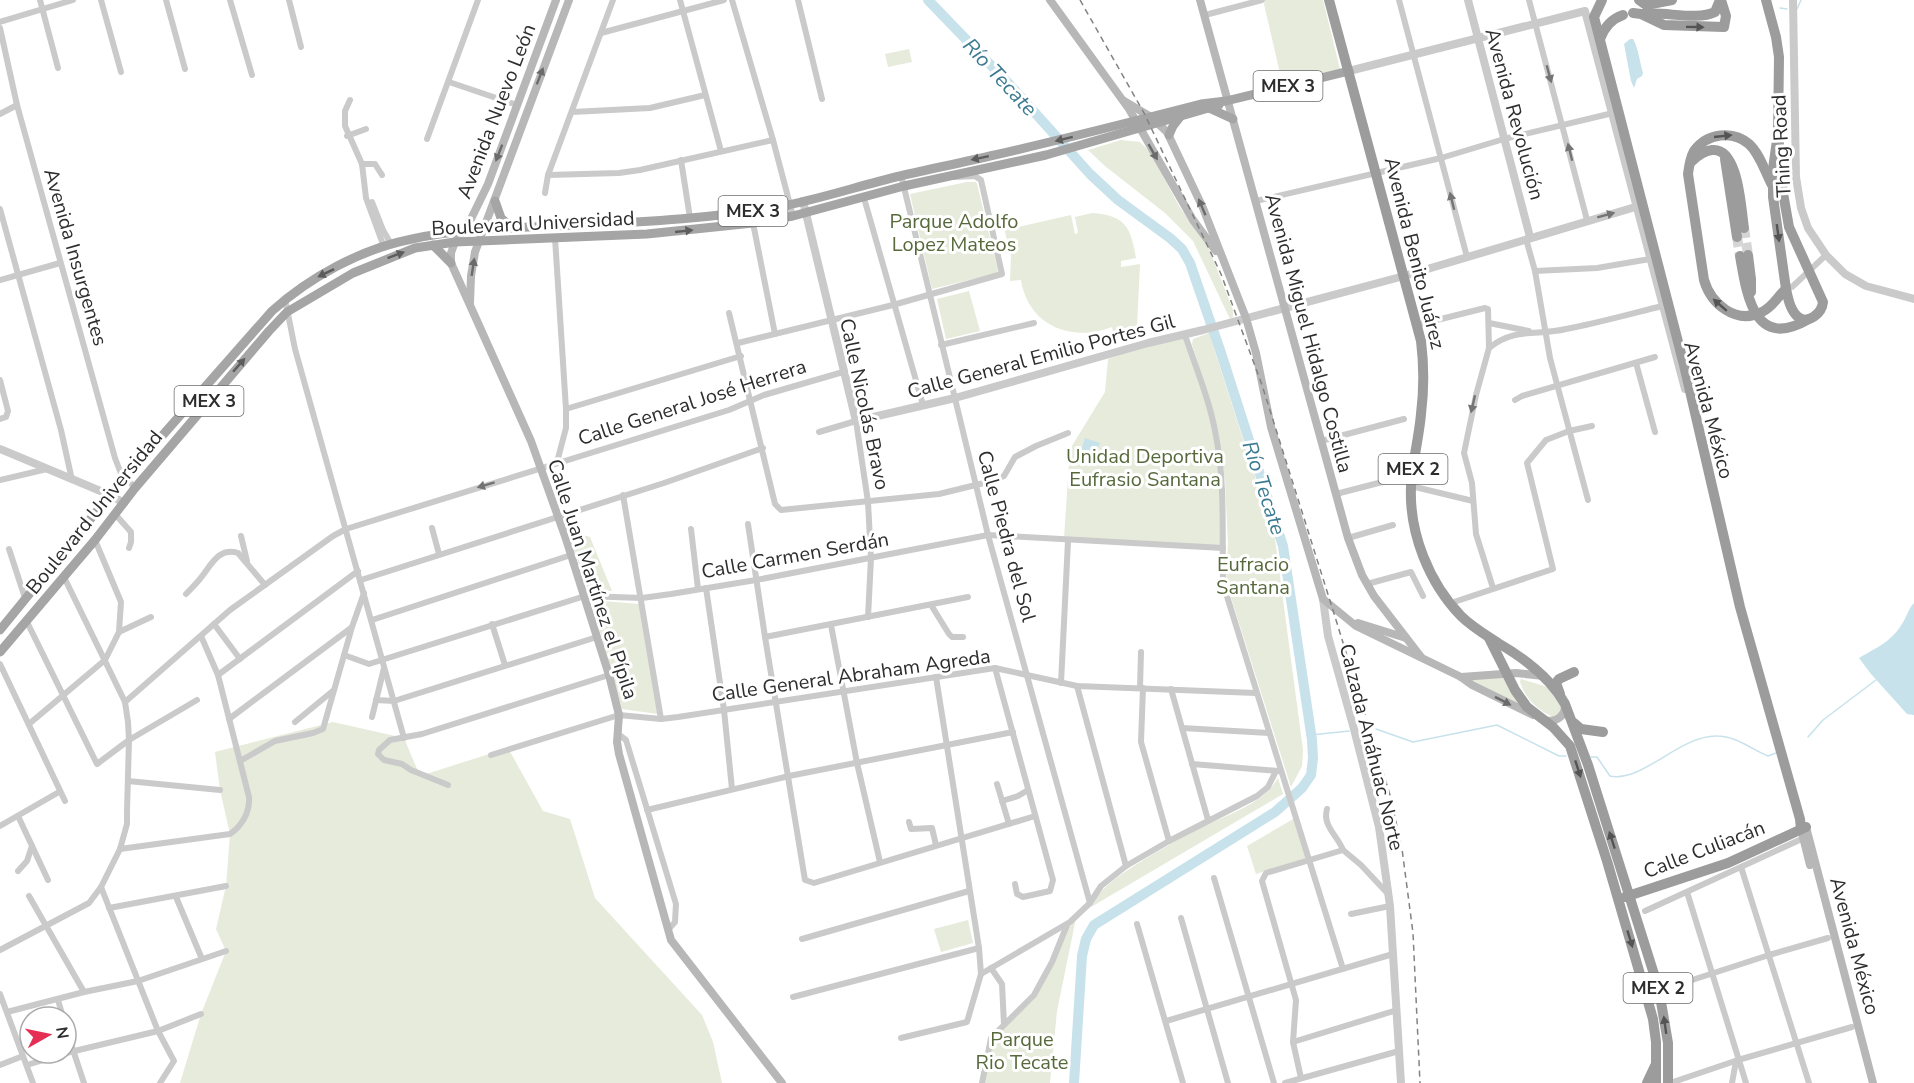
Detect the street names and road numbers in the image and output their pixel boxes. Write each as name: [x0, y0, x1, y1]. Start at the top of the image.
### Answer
street label: Avenida Nuevo León: [451, 20, 542, 202]
street label: Avenida Revolución: [1479, 25, 1550, 203]
road number: MEX 3: [1254, 71, 1322, 101]
street label: Thing Road: [1765, 94, 1798, 198]
street label: Avenida Benito Juárez: [1378, 154, 1451, 352]
street label: Avenida Insurgentes: [37, 165, 114, 349]
street label: Avenida Miguel Hidalgo Costilla: [1258, 191, 1359, 476]
road number: MEX 3: [718, 196, 788, 226]
street label: Boulevard Universidad: [431, 205, 635, 242]
street label: Calle General Emilio Portes Gil: [904, 308, 1178, 405]
street label: Calle Nicolás Bravo: [833, 316, 896, 492]
street label: Avenida México: [1677, 338, 1740, 482]
street label: Calle General José Herrera: [575, 353, 810, 452]
road number: MEX 3: [174, 386, 244, 416]
street label: Boulevard Universidad: [20, 425, 169, 600]
street label: Calle Piedra del Sol: [971, 447, 1042, 625]
road number: MEX 2: [1378, 454, 1448, 484]
street label: Calle Juan Martínez el Pípila: [541, 455, 644, 703]
street label: Calle Carmen Serdán: [699, 526, 891, 585]
street label: Calzada Anáhuac Norte: [1333, 641, 1410, 853]
street label: Calle General Abraham Agreda: [710, 643, 992, 708]
street label: Calle Culiacán: [1640, 814, 1769, 885]
street label: Avenida México: [1823, 874, 1886, 1018]
road number: MEX 2: [1624, 973, 1692, 1003]

